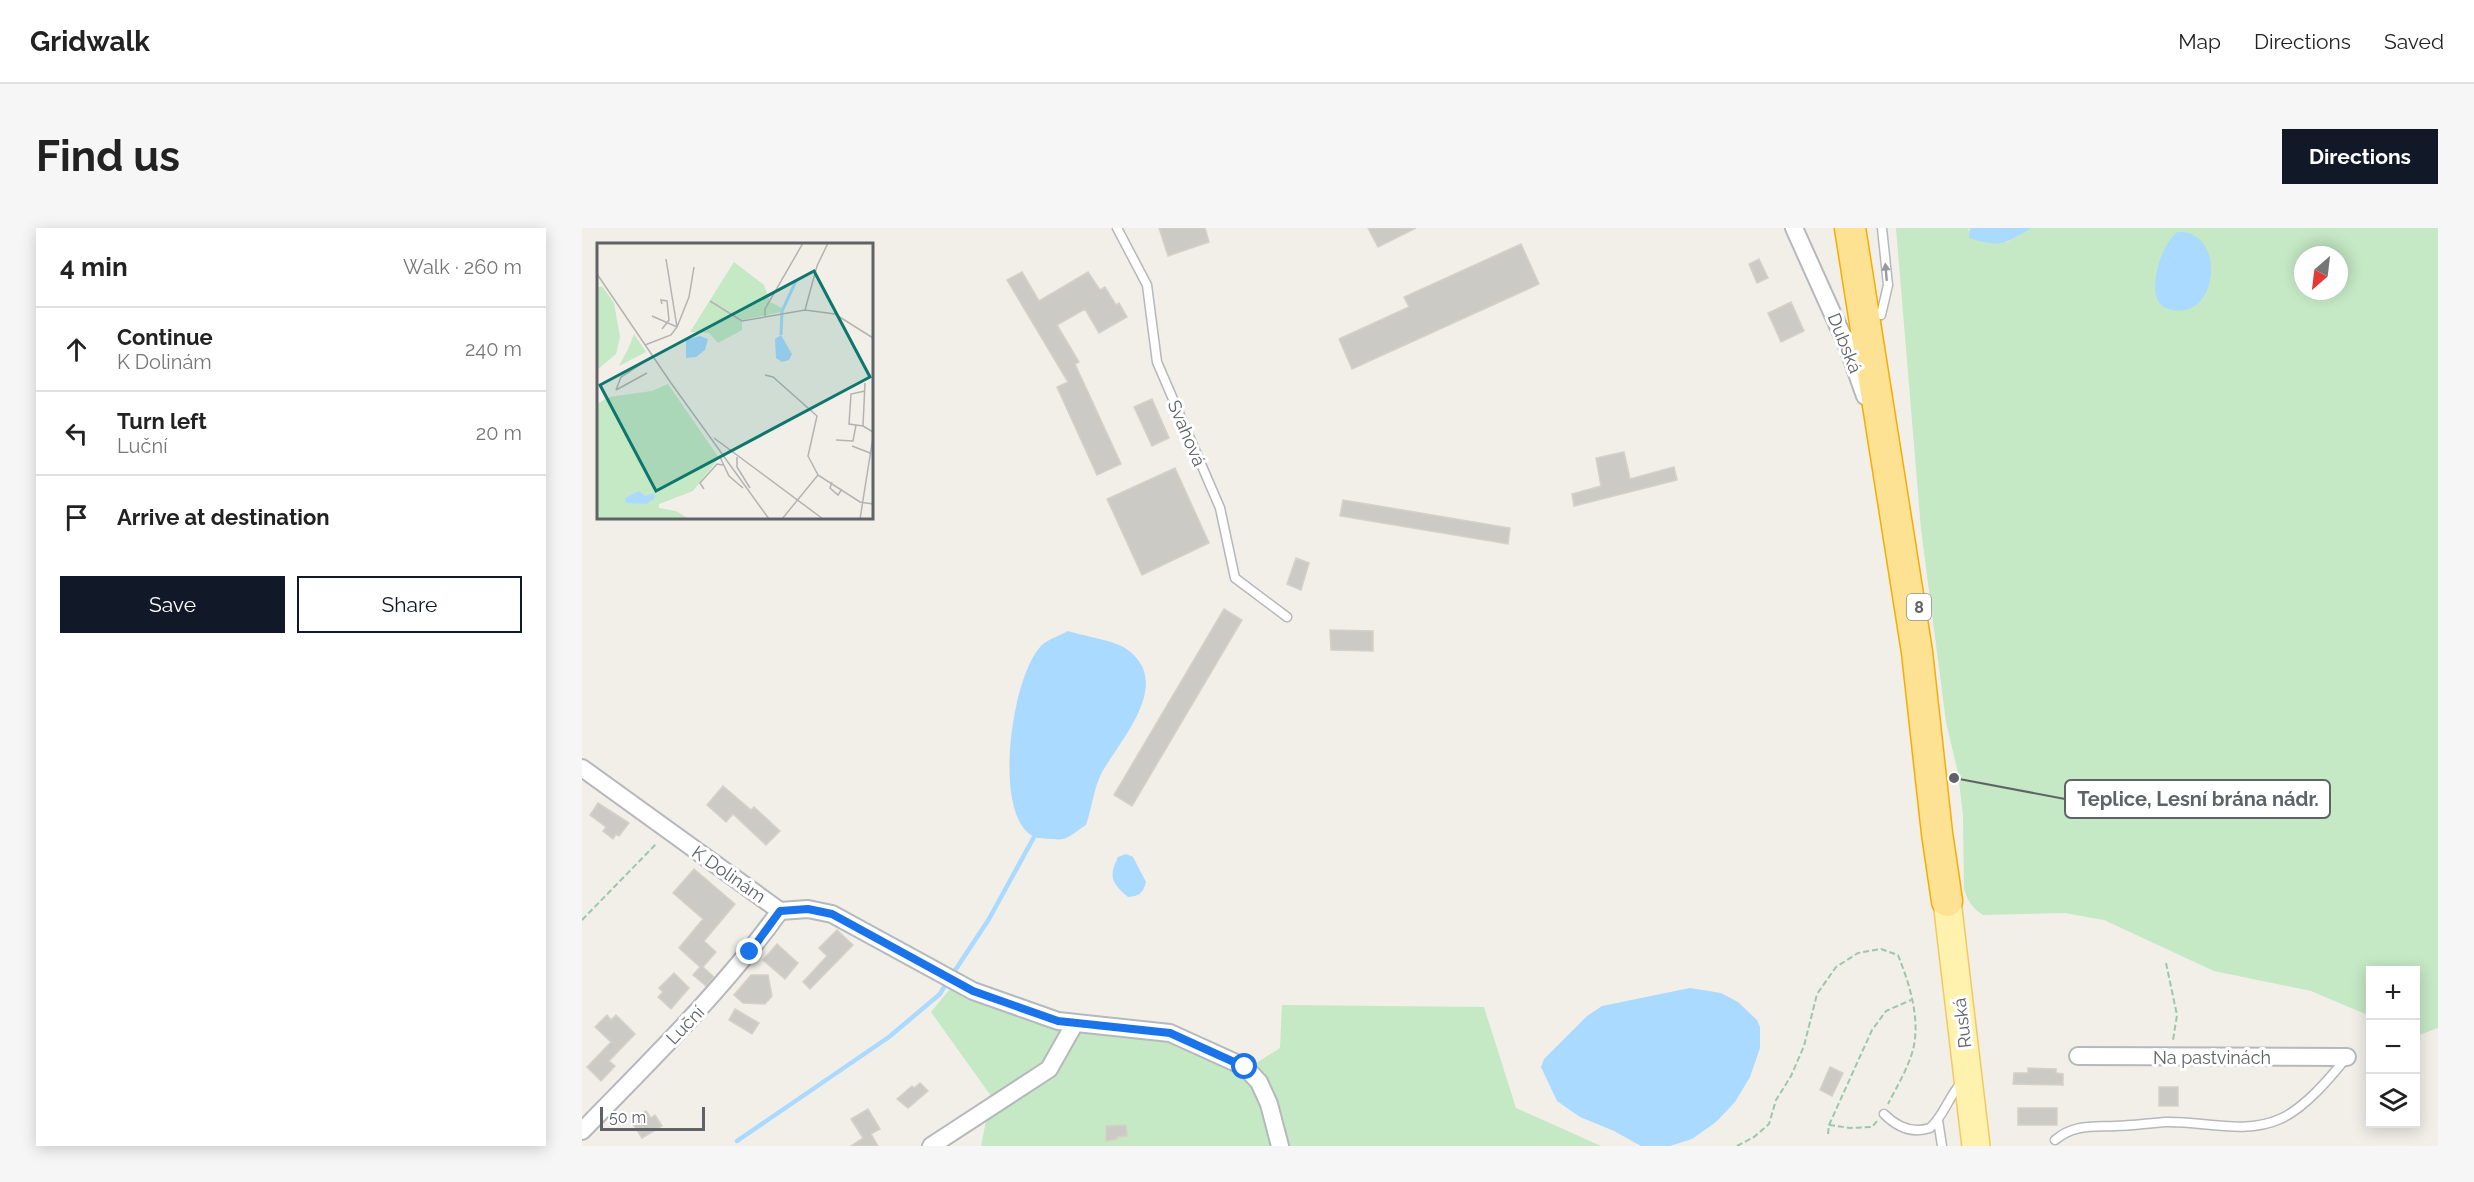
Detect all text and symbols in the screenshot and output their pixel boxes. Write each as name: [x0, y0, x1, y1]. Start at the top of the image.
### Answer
text: Gridwalk: [30, 25, 150, 58]
text: Map: [2178, 29, 2221, 54]
text: Directions: [2254, 29, 2351, 54]
text: Saved: [2384, 29, 2444, 54]
button: Directions: [2282, 129, 2438, 184]
text: Find us: [36, 132, 180, 181]
inset map: [597, 243, 873, 519]
north arrow: [2294, 246, 2348, 300]
text: 4 min: [60, 252, 128, 282]
text: Walk · 260 m: [403, 255, 522, 279]
one-way arrow: [1881, 262, 1891, 281]
street label: Dubská: [1824, 310, 1866, 376]
text: Continue: [117, 324, 213, 350]
icon: ahead: [60, 333, 93, 366]
text: 240 m: [465, 337, 522, 361]
text: K Dolinám: [117, 350, 212, 374]
street label: Svahová: [1164, 397, 1210, 469]
text: Turn left: [117, 408, 207, 434]
icon: left: [60, 417, 93, 450]
text: 20 m: [476, 421, 522, 445]
text: Luční: [117, 434, 168, 458]
icon: arrive: [60, 501, 93, 534]
text: Arrive at destination: [117, 504, 330, 530]
button: Save: [60, 576, 285, 633]
button: Share: [297, 576, 522, 633]
road number: 8: [1907, 594, 1931, 620]
callout: Teplice, Lesní brána nádr.: [2065, 780, 2330, 818]
text: Teplice, Lesní brána nádr.: [2077, 787, 2319, 811]
street label: K Dolinám: [688, 841, 770, 907]
route end: [736, 938, 762, 964]
map controls: [2366, 966, 2420, 1128]
button: +: [2366, 966, 2420, 1020]
street label: Ruská: [1949, 997, 1975, 1049]
street label: Luční: [662, 1001, 708, 1049]
button: −: [2366, 1020, 2420, 1074]
street label: Na pastvinách: [2153, 1047, 2271, 1068]
route start: [1231, 1053, 1257, 1079]
button: layers: [2366, 1074, 2420, 1128]
scale bar: [600, 1104, 705, 1132]
text: 50 m: [609, 1108, 646, 1127]

